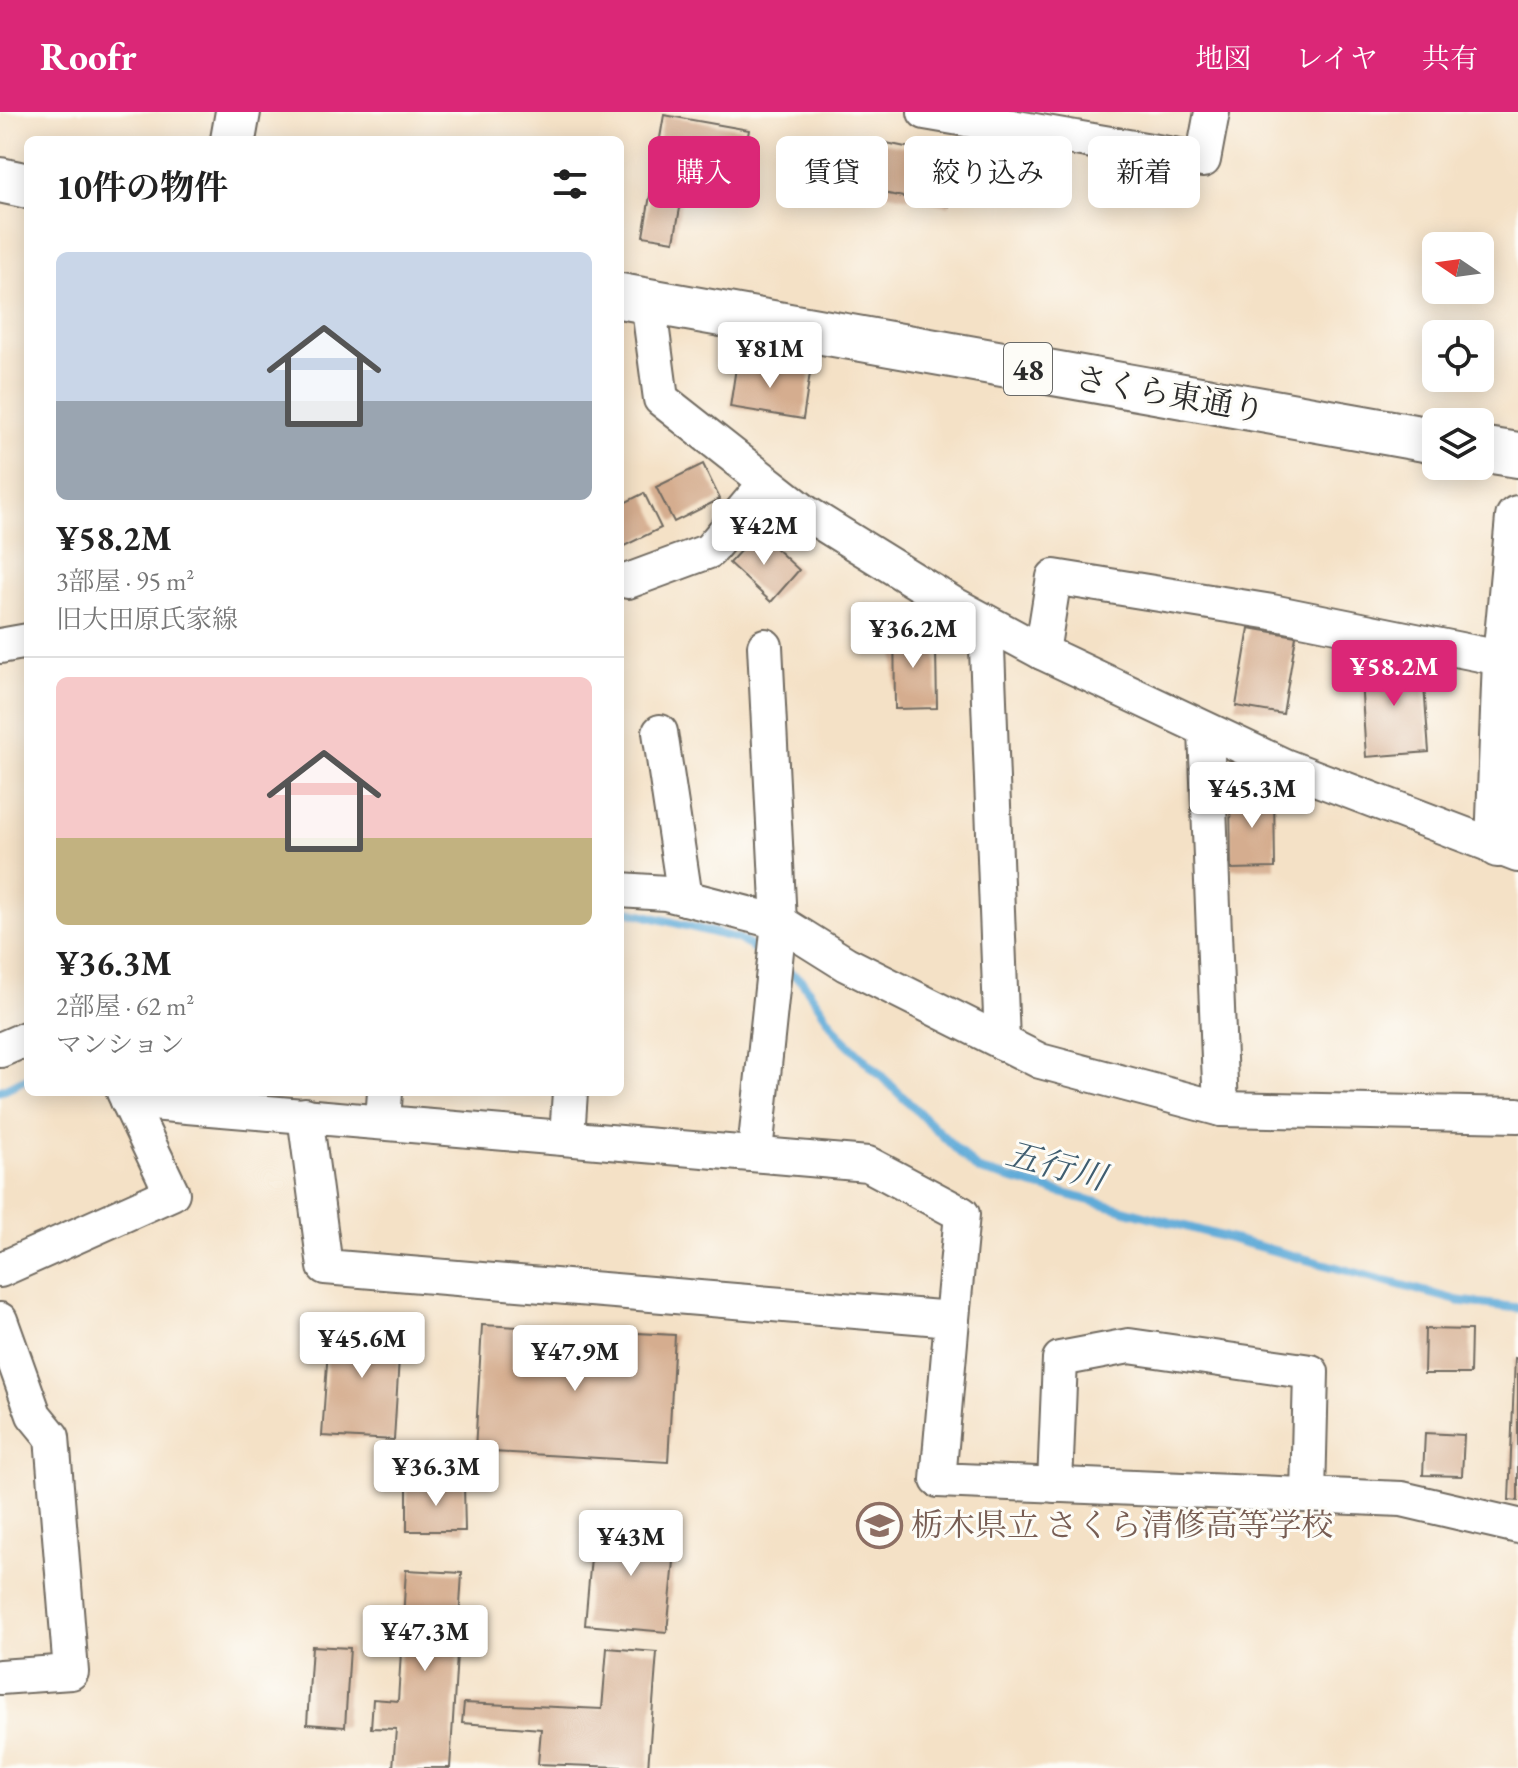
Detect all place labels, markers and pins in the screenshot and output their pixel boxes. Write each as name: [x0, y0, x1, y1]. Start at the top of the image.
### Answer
pin: ¥81M: [723, 322, 817, 390]
pin: ¥42M: [717, 499, 811, 567]
pin: ¥36.2M: [848, 602, 978, 670]
pin: ¥58.2M: [1329, 640, 1459, 708]
pin: ¥45.3M: [1187, 762, 1317, 830]
pin: ¥45.6M: [297, 1312, 427, 1380]
pin: ¥47.9M: [510, 1325, 640, 1393]
pin: ¥36.3M: [371, 1440, 501, 1508]
school or university icon: 栃木県立 さくら清修高等学校: [856, 1501, 904, 1549]
place label: 栃木県立 さくら清修高等学校: [911, 1504, 1333, 1546]
pin: ¥43M: [584, 1510, 678, 1578]
pin: ¥47.3M: [360, 1605, 490, 1673]

